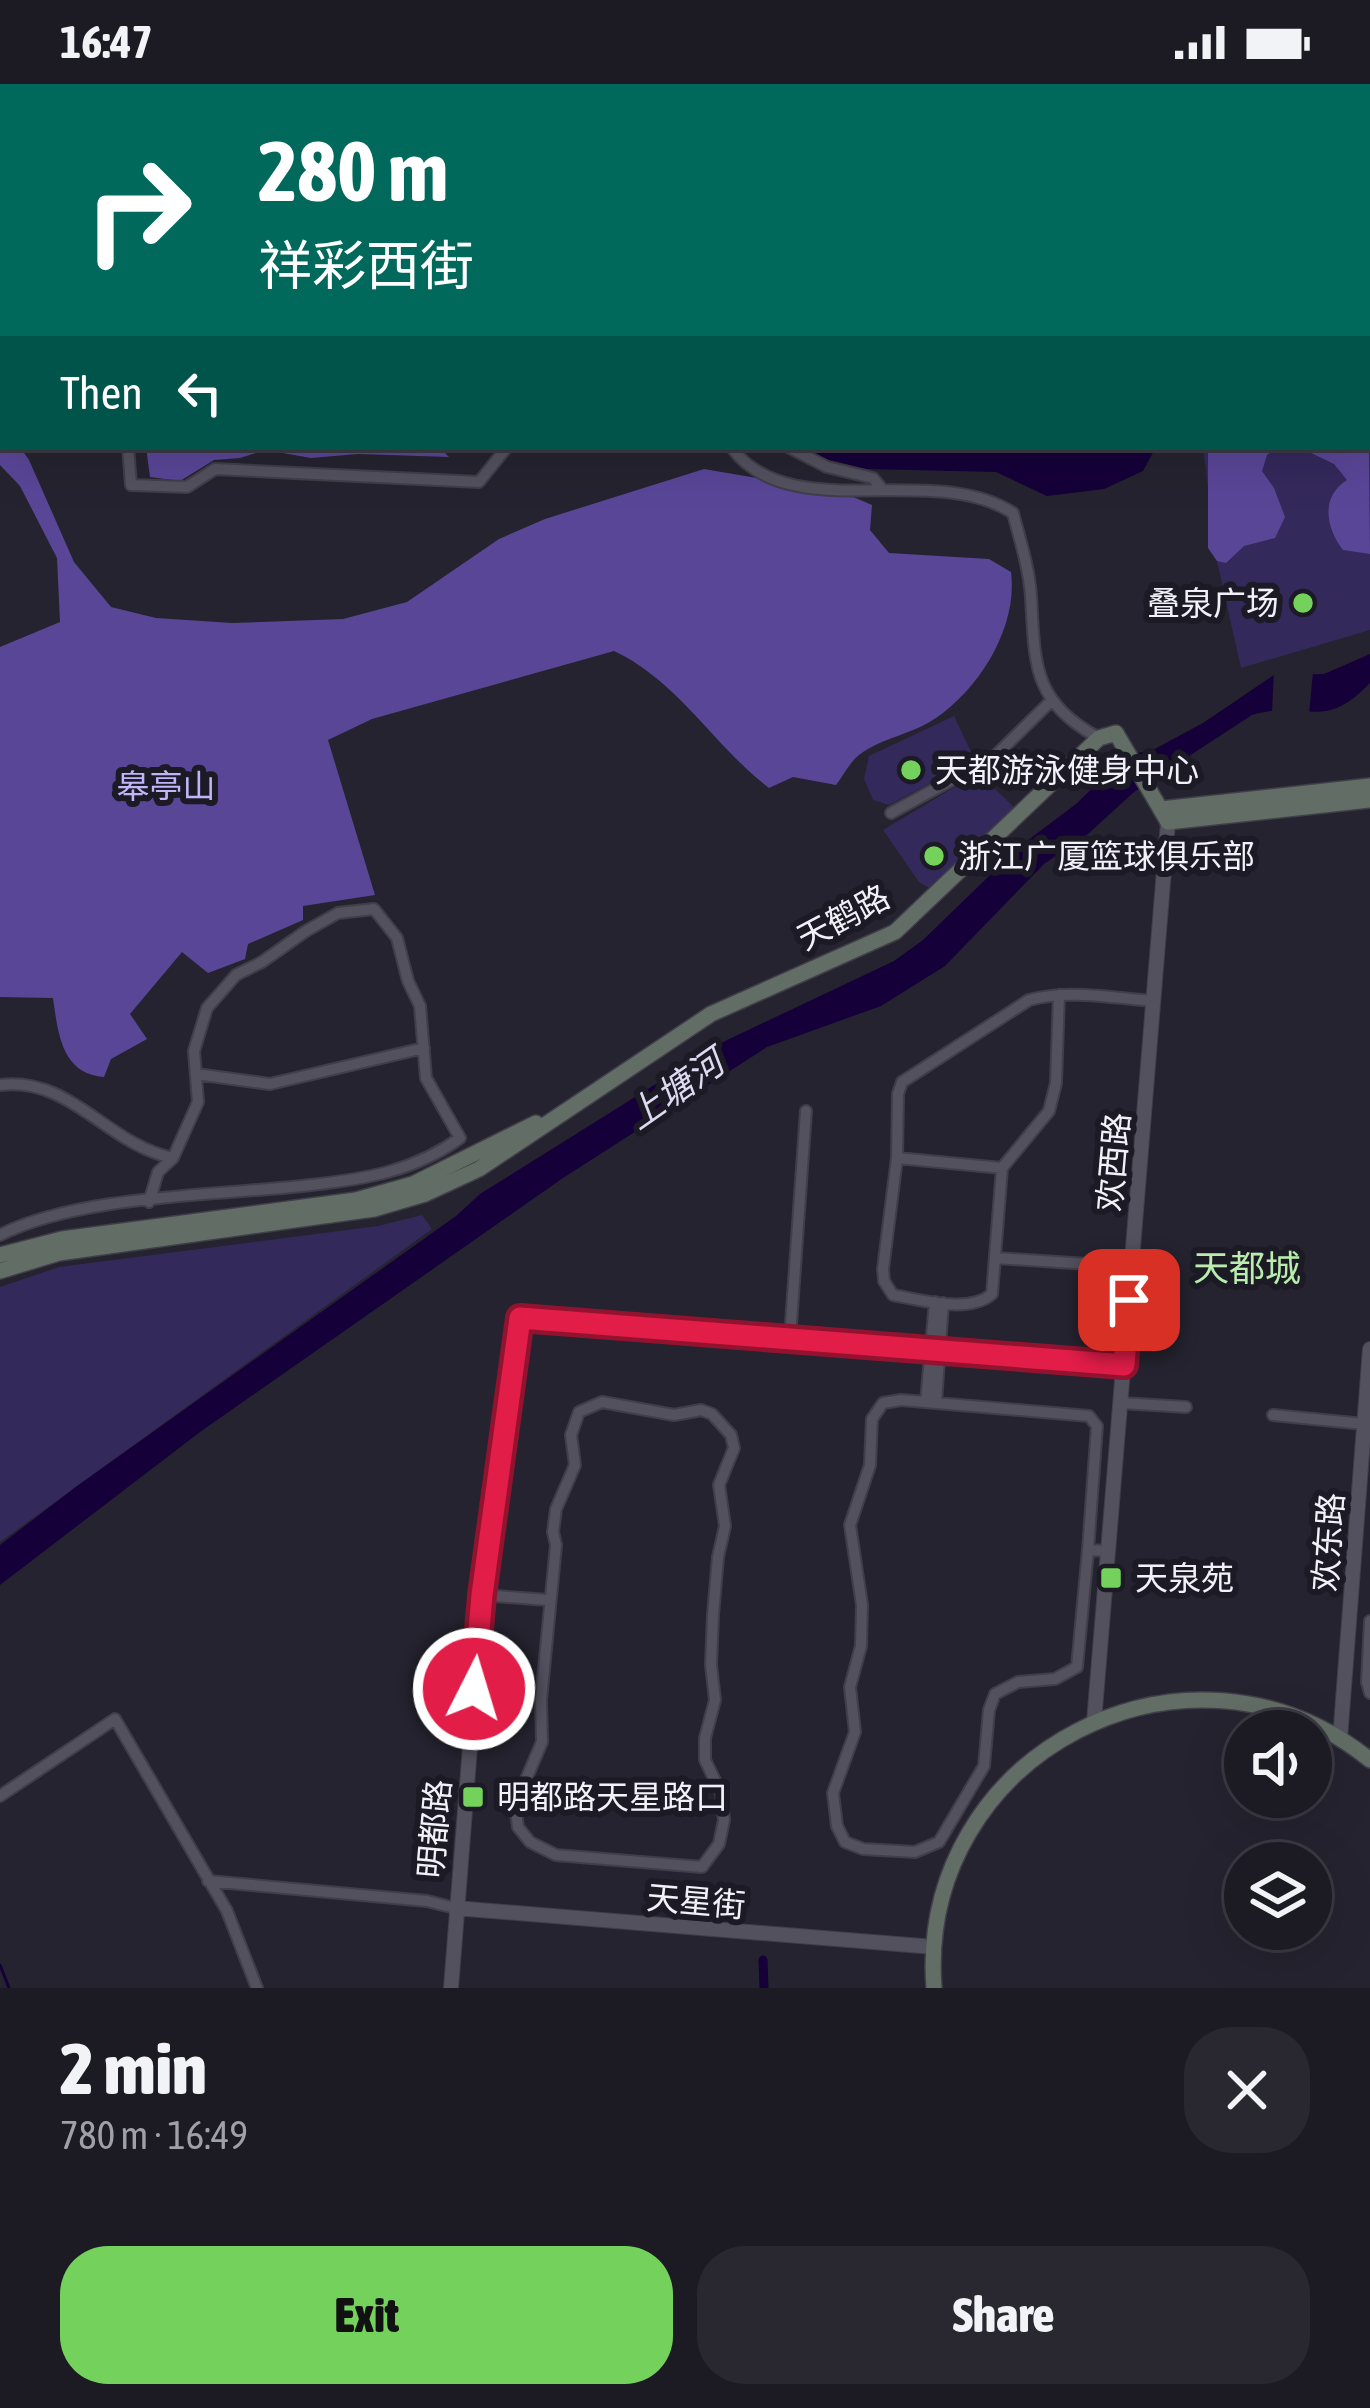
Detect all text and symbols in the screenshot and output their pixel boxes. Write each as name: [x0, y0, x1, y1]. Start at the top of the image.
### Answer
text: 16:47: [60, 16, 153, 68]
text: 280 m: [258, 123, 448, 219]
icon: right: [60, 132, 216, 288]
text: 祥彩西街: [258, 235, 474, 296]
icon: left: [167, 360, 233, 426]
text: Then: [60, 367, 143, 419]
place label: 叠泉广场: [1147, 584, 1279, 622]
marker: 叠泉广场: [1290, 590, 1316, 616]
place label: 天都游泳健身中心: [935, 751, 1199, 789]
marker: 天都游泳健身中心: [898, 757, 924, 783]
park label: 皋亭山: [117, 767, 216, 805]
place label: 浙江广厦篮球俱乐部: [958, 837, 1255, 875]
marker: 浙江广厦篮球俱乐部: [921, 843, 947, 869]
street label: 天鹤路: [790, 877, 896, 957]
water label: 上塘河: [619, 1037, 736, 1137]
street label: 欢西路: [1090, 1111, 1136, 1213]
district label: 天都城: [1193, 1247, 1301, 1289]
pin: [1078, 1249, 1180, 1351]
icon: arrive: [1096, 1267, 1162, 1333]
street label: 欢东路: [1306, 1491, 1350, 1593]
place label: 天泉苑: [1135, 1559, 1234, 1597]
marker: 天泉苑: [1098, 1565, 1124, 1591]
position arrow: [411, 1626, 537, 1752]
map controls: [1224, 1710, 1332, 1950]
button: sound: [1224, 1710, 1332, 1818]
street label: 明都路: [411, 1778, 457, 1880]
place label: 明都路天星路口: [497, 1778, 728, 1816]
marker: 明都路天星路口: [460, 1784, 486, 1810]
button: layers: [1224, 1842, 1332, 1950]
street label: 天星街: [645, 1878, 747, 1924]
text: 2 min: [60, 2027, 207, 2109]
button: close: [1184, 2027, 1310, 2153]
text: 780 m · 16:49: [60, 2113, 248, 2157]
button: Exit: [60, 2246, 673, 2384]
button: Share: [697, 2246, 1310, 2384]

